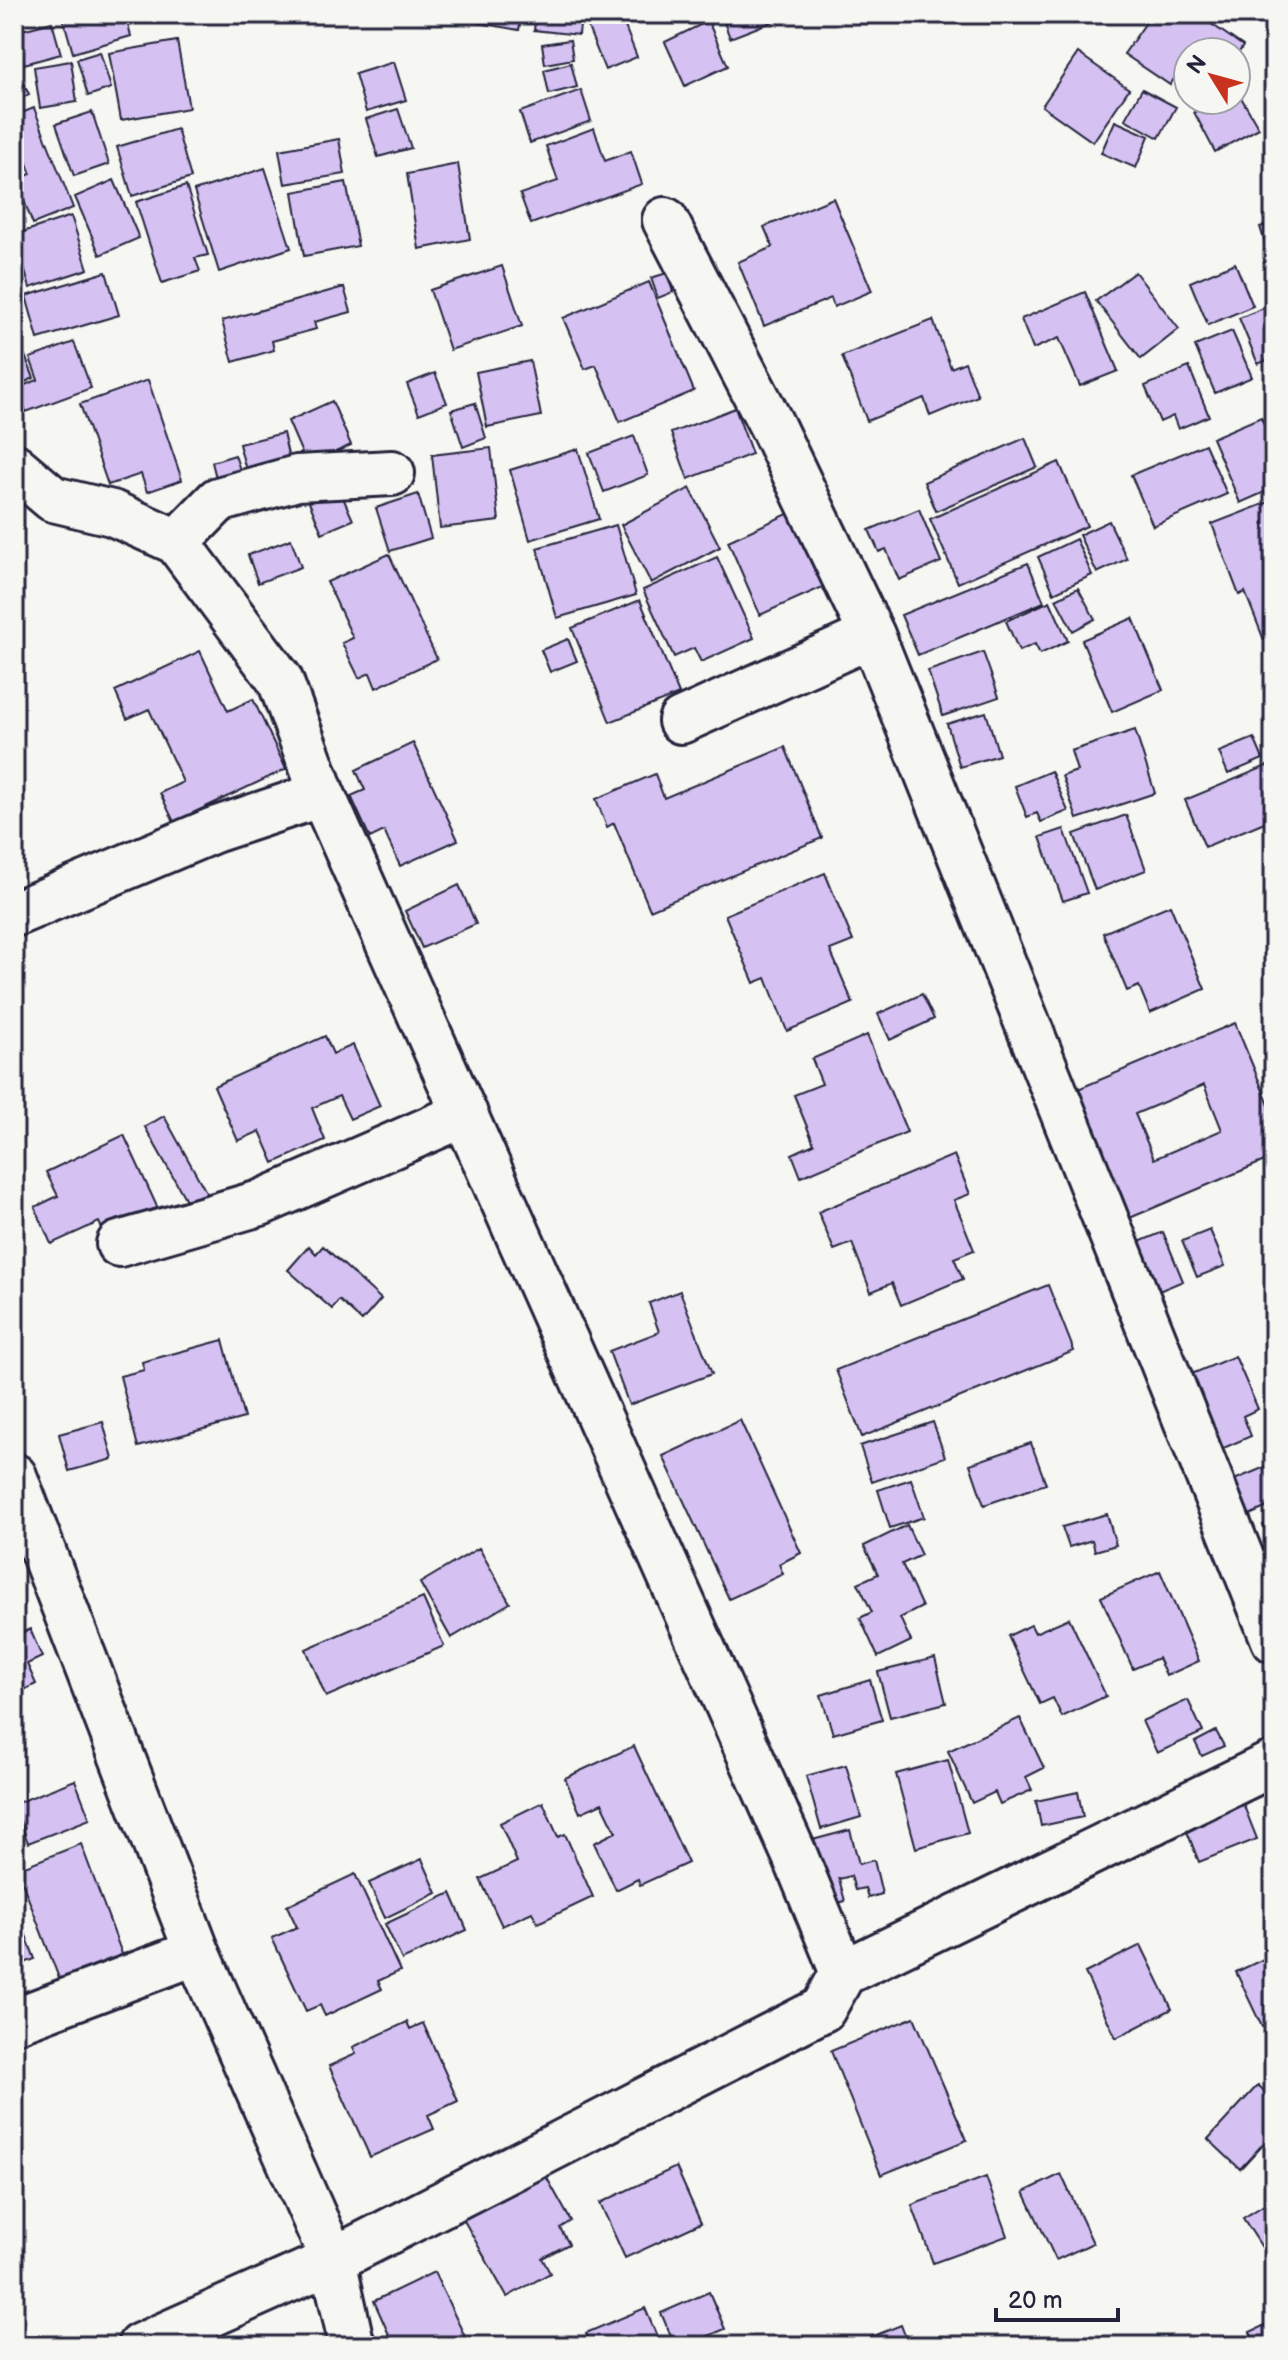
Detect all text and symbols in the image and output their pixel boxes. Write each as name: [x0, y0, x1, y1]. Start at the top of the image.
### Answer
north arrow: [1172, 36, 1252, 116]
text: N: [1181, 50, 1213, 80]
scale bar: [996, 2272, 1118, 2322]
text: 20 m: [1008, 2286, 1063, 2315]

